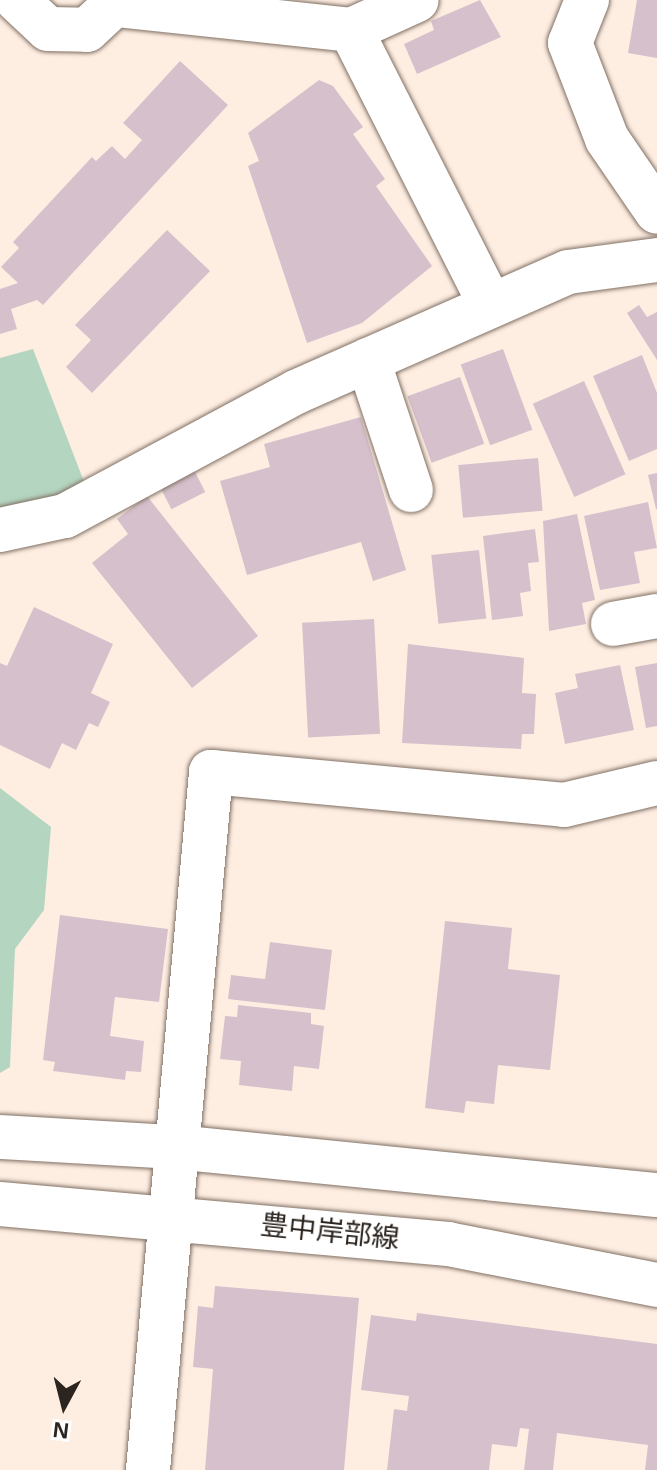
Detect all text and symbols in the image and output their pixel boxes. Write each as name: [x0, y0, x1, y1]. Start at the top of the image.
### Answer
street label: 豊中岸部線: [259, 1208, 401, 1256]
north arrow: [24, 1366, 104, 1446]
text: N: [52, 1417, 70, 1444]

